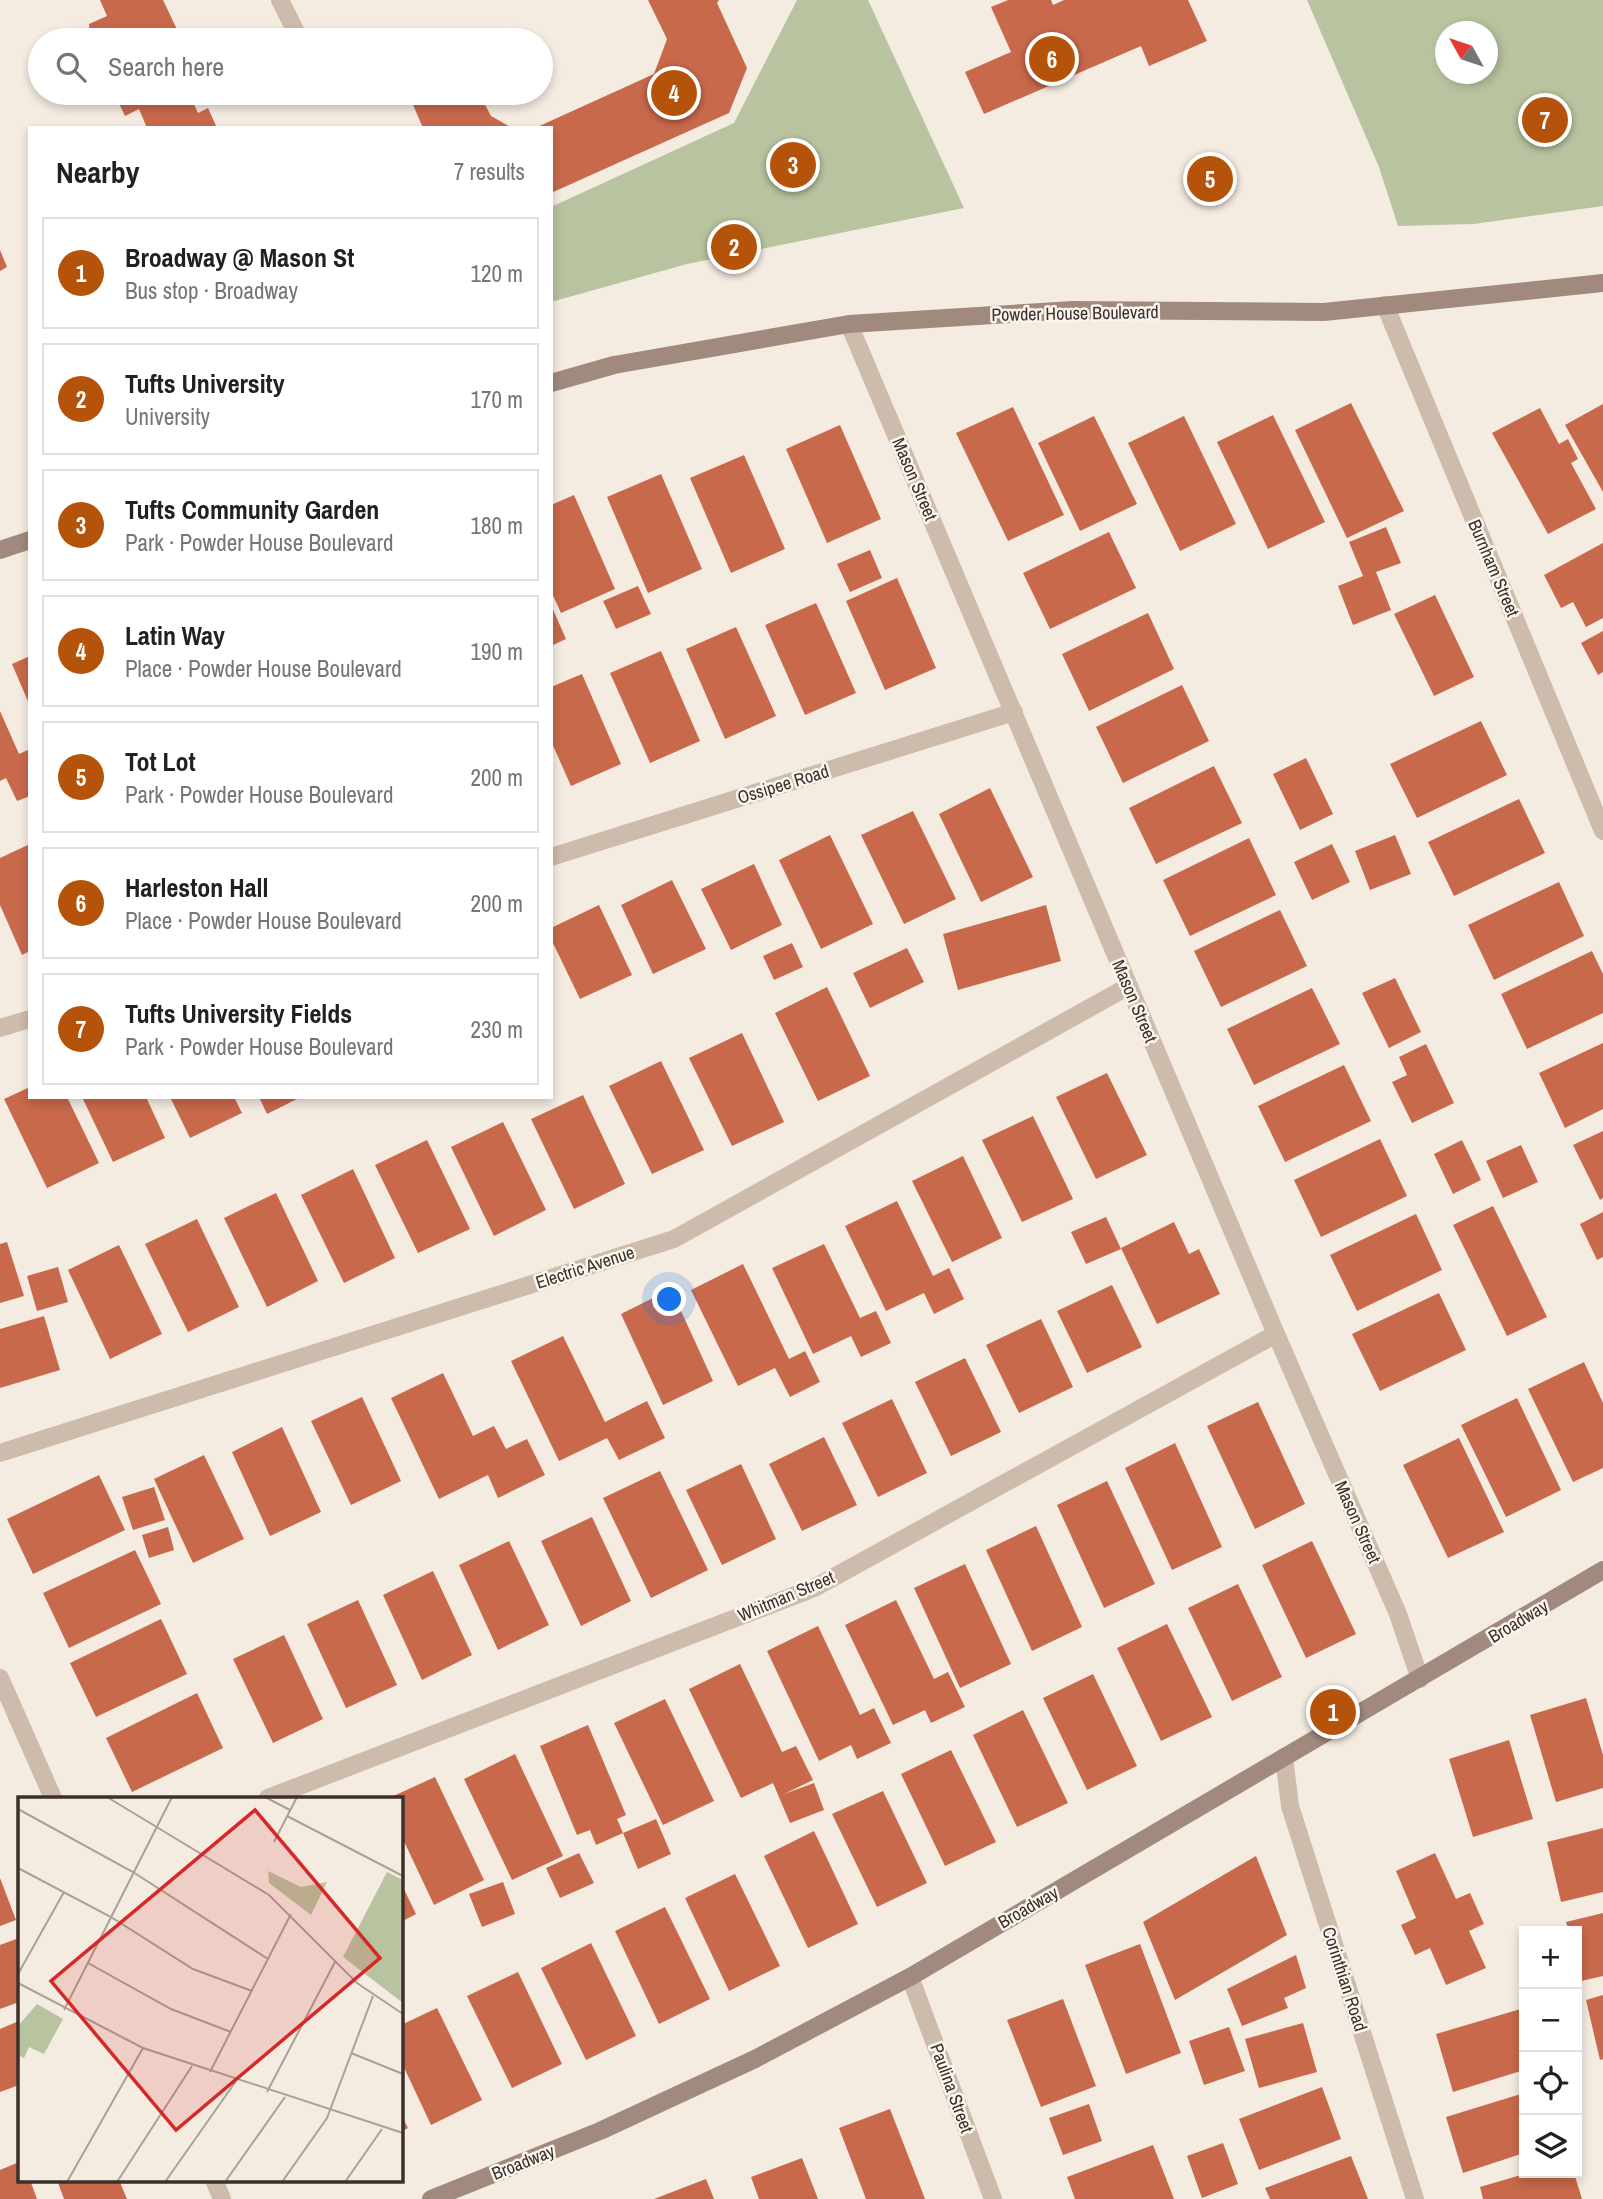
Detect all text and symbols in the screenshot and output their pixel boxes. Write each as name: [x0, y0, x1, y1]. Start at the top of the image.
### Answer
north arrow: [1435, 21, 1498, 84]
search box: [28, 28, 553, 105]
pin: 6: [1029, 33, 1075, 85]
icon: search: [52, 48, 90, 86]
text: Search here: [108, 49, 224, 84]
pin: 4: [651, 67, 697, 119]
pin: 7: [1522, 94, 1568, 146]
pin: 3: [770, 139, 816, 191]
text: Nearby: [56, 152, 139, 192]
pin: 5: [1187, 153, 1233, 205]
text: 7 results: [454, 156, 525, 187]
pin: 2: [711, 221, 757, 273]
text: Broadway @ Mason St: [125, 240, 354, 275]
text: 1: [76, 258, 86, 289]
text: 120 m: [471, 258, 523, 289]
text: Bus stop · Broadway: [125, 275, 298, 306]
street label: Powder House Boulevard: [991, 299, 1159, 327]
text: Tufts University: [125, 366, 285, 401]
text: 2: [76, 384, 86, 415]
text: 170 m: [471, 384, 523, 415]
text: University: [125, 401, 210, 432]
street label: Mason Street: [886, 434, 944, 524]
text: Tufts Community Garden: [125, 492, 379, 527]
text: 3: [76, 510, 86, 541]
text: 180 m: [471, 510, 523, 541]
street label: Burnham Street: [1462, 516, 1526, 620]
text: Park · Powder House Boulevard: [125, 527, 393, 558]
text: Latin Way: [125, 618, 225, 653]
text: 4: [76, 636, 86, 667]
text: 190 m: [471, 636, 523, 667]
text: Place · Powder House Boulevard: [125, 653, 402, 684]
text: Tot Lot: [125, 744, 196, 779]
street label: Ossipee Road: [734, 758, 832, 810]
text: 5: [76, 762, 86, 793]
text: 200 m: [471, 762, 523, 793]
text: Park · Powder House Boulevard: [125, 779, 393, 810]
text: Harleston Hall: [125, 870, 268, 905]
text: 6: [76, 888, 86, 919]
text: 200 m: [471, 888, 523, 919]
text: Place · Powder House Boulevard: [125, 905, 402, 936]
street label: Mason Street: [1106, 956, 1164, 1046]
text: Tufts University Fields: [125, 996, 352, 1031]
text: 7: [76, 1014, 86, 1045]
text: 230 m: [471, 1014, 523, 1045]
text: Park · Powder House Boulevard: [125, 1031, 393, 1062]
street label: Electric Avenue: [532, 1239, 638, 1295]
your location: [652, 1282, 686, 1316]
street label: Mason Street: [1329, 1477, 1387, 1567]
street label: Whitman Street: [734, 1564, 838, 1628]
street label: Broadway: [1483, 1593, 1553, 1649]
pin: 1: [1310, 1686, 1356, 1738]
inset map: [18, 1797, 402, 2182]
street label: Broadway: [993, 1879, 1063, 1934]
street label: Corinthian Road: [1316, 1924, 1374, 2034]
map controls: [1519, 1926, 1582, 2178]
button: +: [1519, 1926, 1582, 1989]
button: −: [1519, 1989, 1582, 2052]
street label: Paulina Street: [924, 2040, 980, 2136]
button: locate: [1519, 2052, 1582, 2115]
button: layers: [1519, 2115, 1582, 2178]
street label: Broadway: [488, 2138, 559, 2186]

